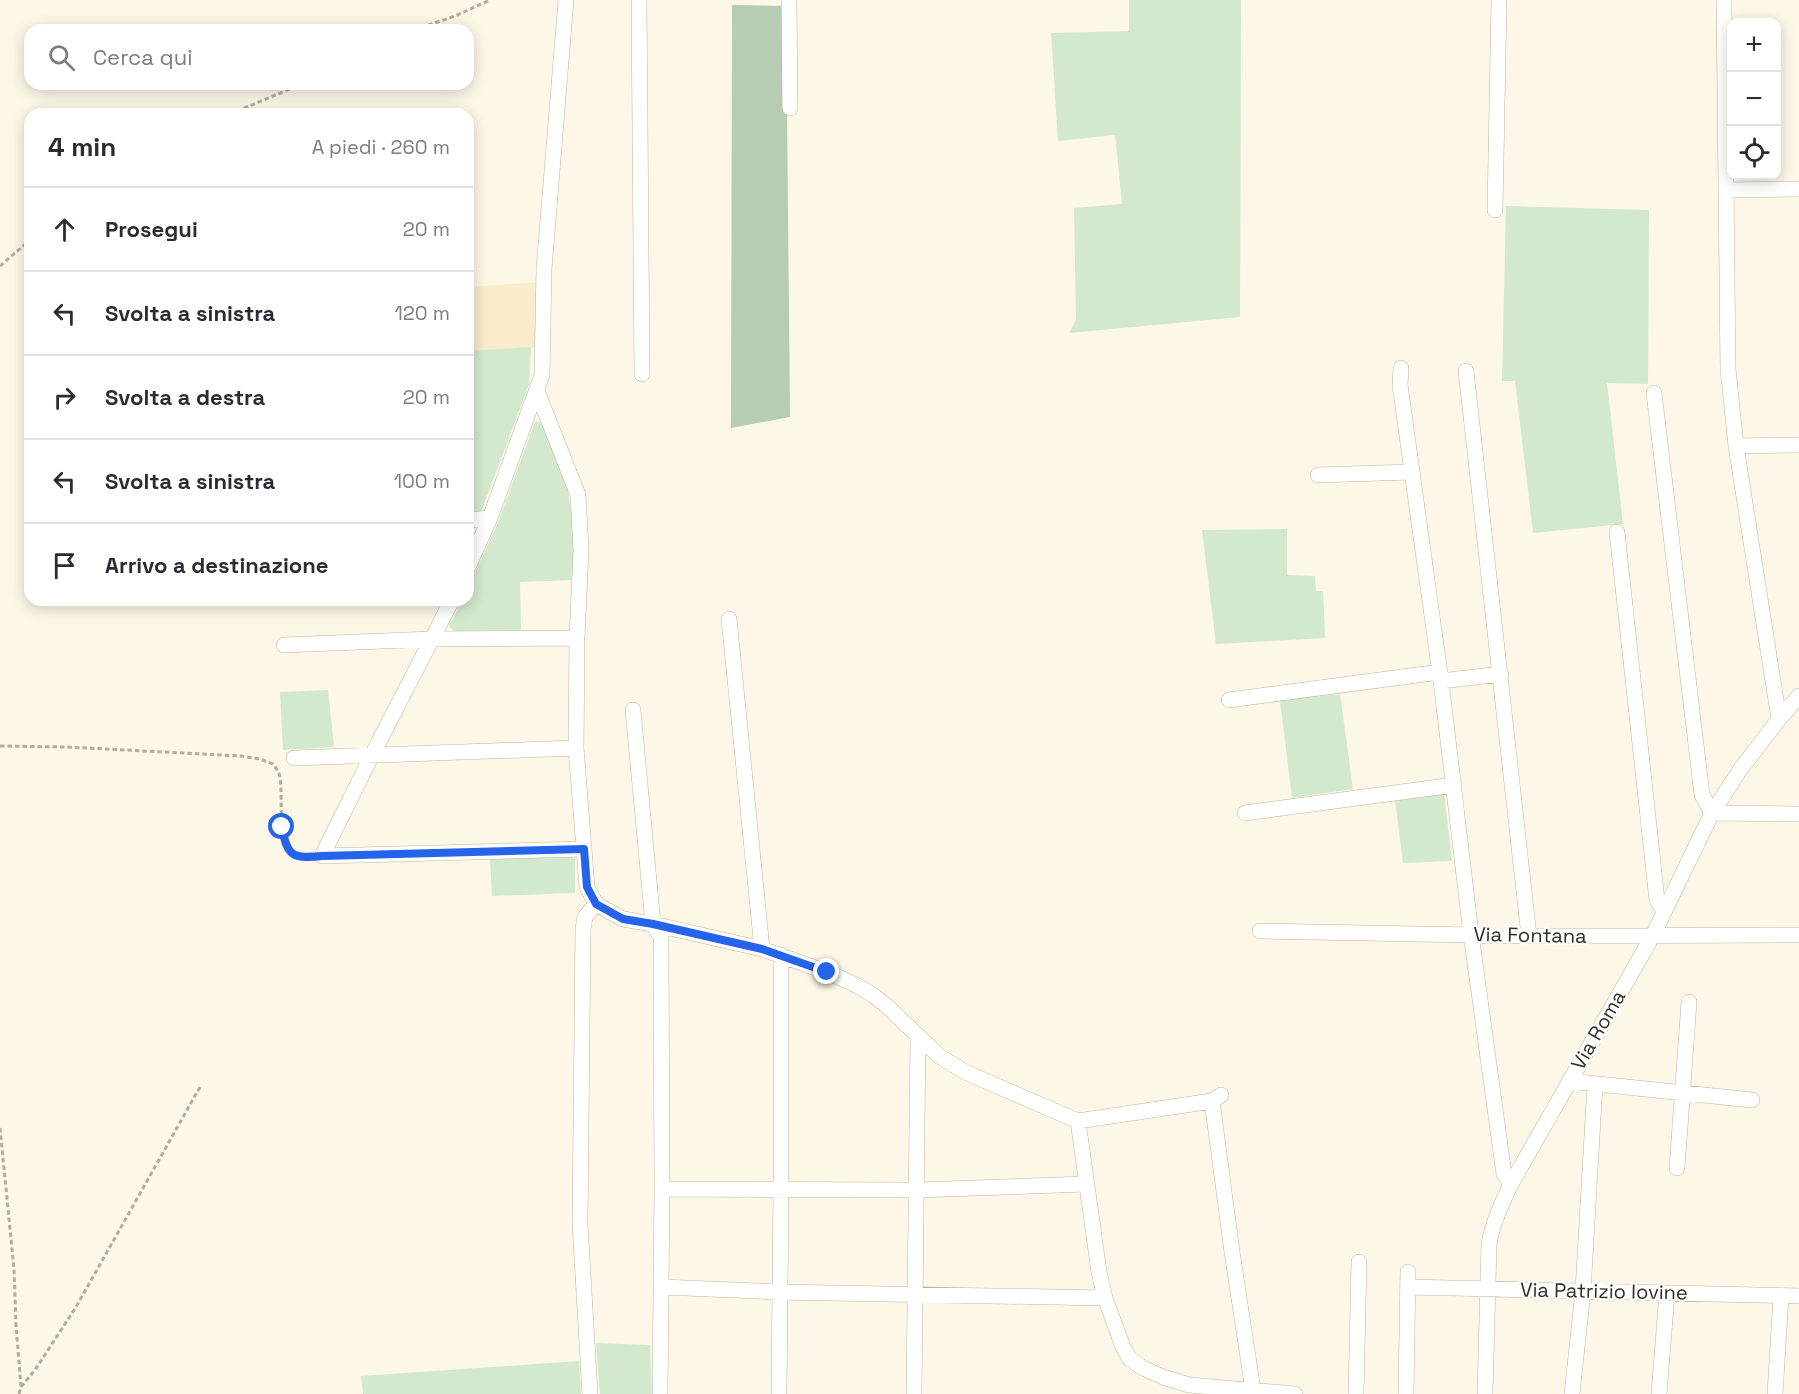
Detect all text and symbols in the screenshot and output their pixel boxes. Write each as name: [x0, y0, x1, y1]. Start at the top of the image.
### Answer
map controls: [1727, 18, 1781, 180]
button: +: [1727, 18, 1781, 72]
search box: [24, 24, 474, 90]
icon: search: [45, 41, 78, 74]
text: Cerca qui: [93, 43, 193, 71]
button: −: [1727, 72, 1781, 126]
button: locate: [1727, 126, 1781, 180]
text: 4 min: [48, 130, 116, 164]
text: A piedi · 260 m: [312, 134, 450, 160]
icon: ahead: [48, 213, 81, 246]
text: Prosegui: [105, 215, 198, 243]
text: 20 m: [403, 216, 450, 242]
icon: left: [48, 297, 81, 330]
text: Svolta a sinistra: [105, 299, 275, 327]
text: 120 m: [394, 300, 450, 326]
icon: right: [48, 381, 81, 414]
text: Svolta a destra: [105, 383, 265, 411]
text: 20 m: [403, 384, 450, 410]
icon: left: [48, 465, 81, 498]
text: Svolta a sinistra: [105, 467, 275, 495]
text: 100 m: [394, 468, 450, 494]
icon: arrive: [48, 549, 81, 582]
text: Arrivo a destinazione: [105, 551, 328, 579]
route start: [268, 813, 294, 839]
street label: Via Fontana: [1473, 921, 1587, 949]
route end: [813, 958, 839, 984]
street label: Via Roma: [1565, 986, 1631, 1074]
street label: Via Patrizio Iovine: [1520, 1277, 1688, 1305]

